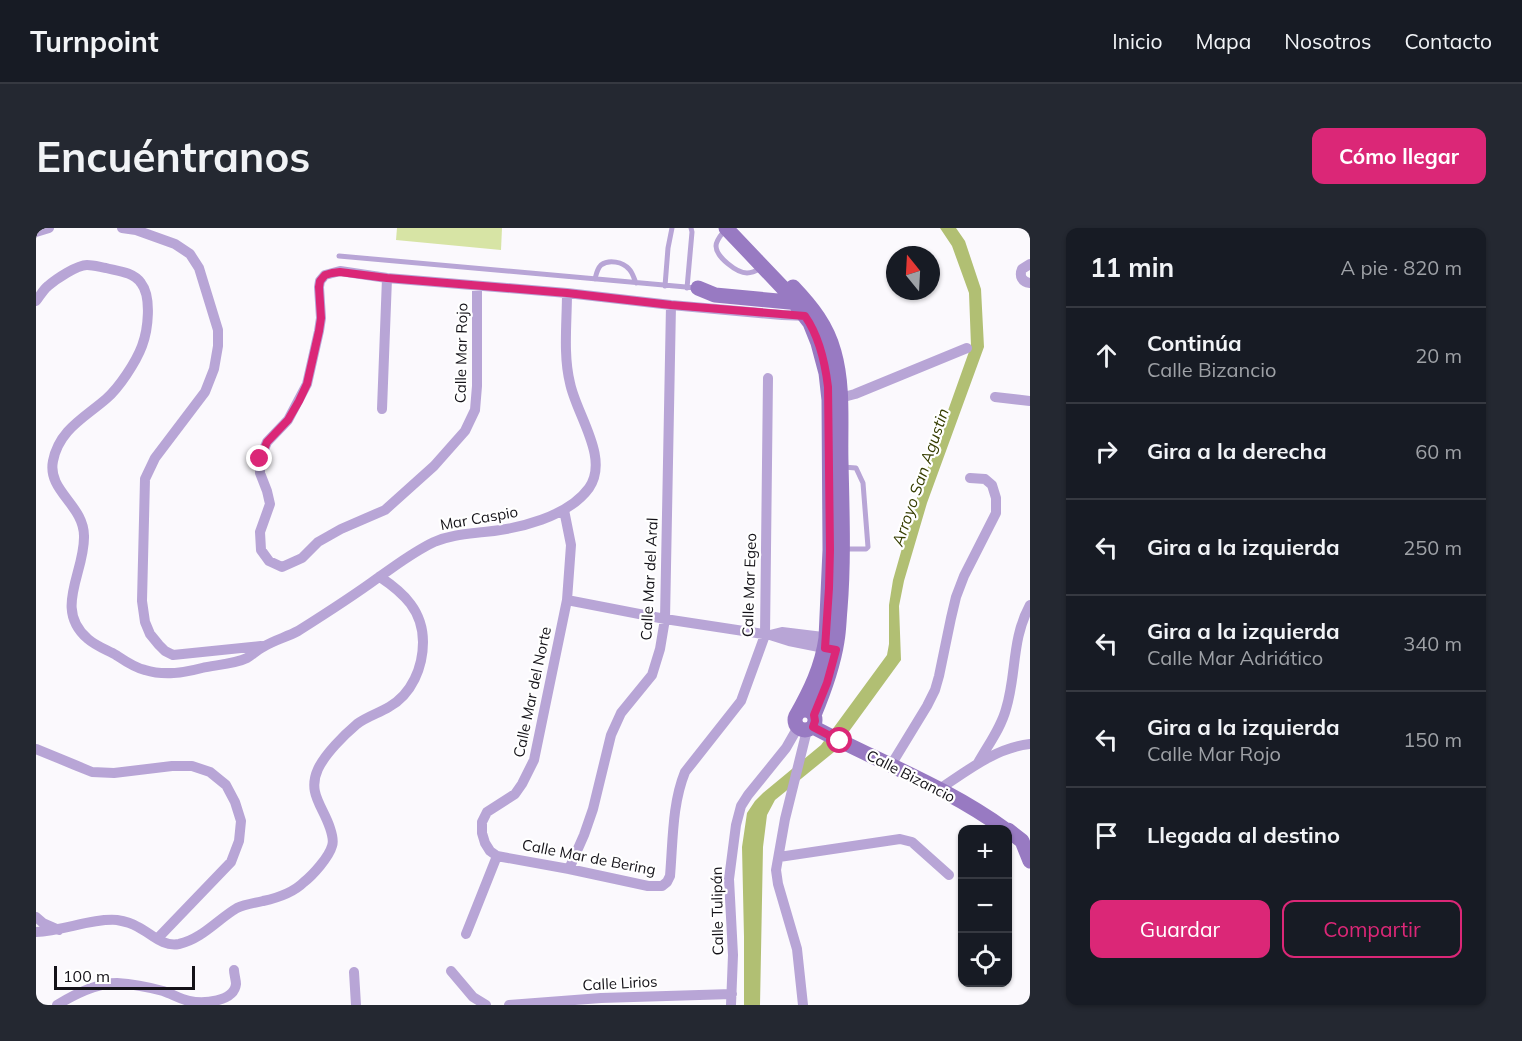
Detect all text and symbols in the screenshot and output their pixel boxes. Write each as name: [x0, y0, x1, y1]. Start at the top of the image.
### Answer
text: Turnpoint: [30, 24, 159, 59]
text: Inicio: [1112, 28, 1162, 54]
text: Mapa: [1195, 28, 1251, 54]
text: Nosotros: [1284, 28, 1371, 54]
text: Contacto: [1404, 28, 1492, 54]
button: Cómo llegar: [1312, 128, 1486, 184]
text: Encuéntranos: [36, 130, 310, 183]
north arrow: [886, 246, 940, 300]
text: 11 min: [1090, 251, 1174, 284]
text: A pie · 820 m: [1341, 255, 1462, 280]
street label: Calle Mar Rojo: [451, 303, 471, 403]
text: Continúa: [1147, 329, 1242, 357]
icon: ahead: [1090, 339, 1123, 372]
text: 20 m: [1415, 343, 1462, 368]
text: Calle Bizancio: [1147, 357, 1276, 382]
water label: Arroyo San Agustin: [887, 406, 953, 549]
icon: right: [1090, 435, 1123, 468]
text: Gira a la derecha: [1147, 437, 1327, 465]
text: 60 m: [1415, 439, 1462, 464]
route end: [246, 445, 272, 471]
street label: Mar Caspio: [439, 502, 519, 534]
street label: Calle Mar del Aral: [636, 517, 662, 641]
icon: left: [1090, 531, 1123, 564]
street label: Calle Mar Egeo: [738, 533, 760, 637]
text: Gira a la izquierda: [1147, 533, 1340, 561]
text: 250 m: [1403, 535, 1462, 560]
text: Gira a la izquierda: [1147, 617, 1340, 645]
street label: Calle Mar del Norte: [509, 625, 555, 759]
icon: left: [1090, 627, 1123, 660]
text: 340 m: [1403, 631, 1462, 656]
text: Calle Mar Adriático: [1147, 645, 1323, 670]
text: Gira a la izquierda: [1147, 713, 1340, 741]
icon: left: [1090, 723, 1123, 756]
route start: [826, 727, 852, 753]
text: 150 m: [1403, 727, 1462, 752]
text: Calle Mar Rojo: [1147, 741, 1281, 766]
street label: Calle Bizancio: [863, 746, 959, 806]
icon: arrive: [1090, 819, 1123, 852]
text: Llegada al destino: [1147, 821, 1340, 849]
map controls: [958, 825, 1012, 987]
button: +: [958, 825, 1012, 879]
street label: Calle Mar de Bering: [521, 835, 657, 879]
street label: Calle Tulipán: [707, 866, 727, 956]
button: −: [958, 879, 1012, 933]
button: Guardar: [1090, 900, 1270, 958]
button: Compartir: [1282, 900, 1462, 958]
button: locate: [958, 933, 1012, 987]
scale bar: [54, 963, 195, 990]
text: 100 m: [63, 966, 110, 986]
street label: Calle Lirios: [582, 972, 658, 994]

